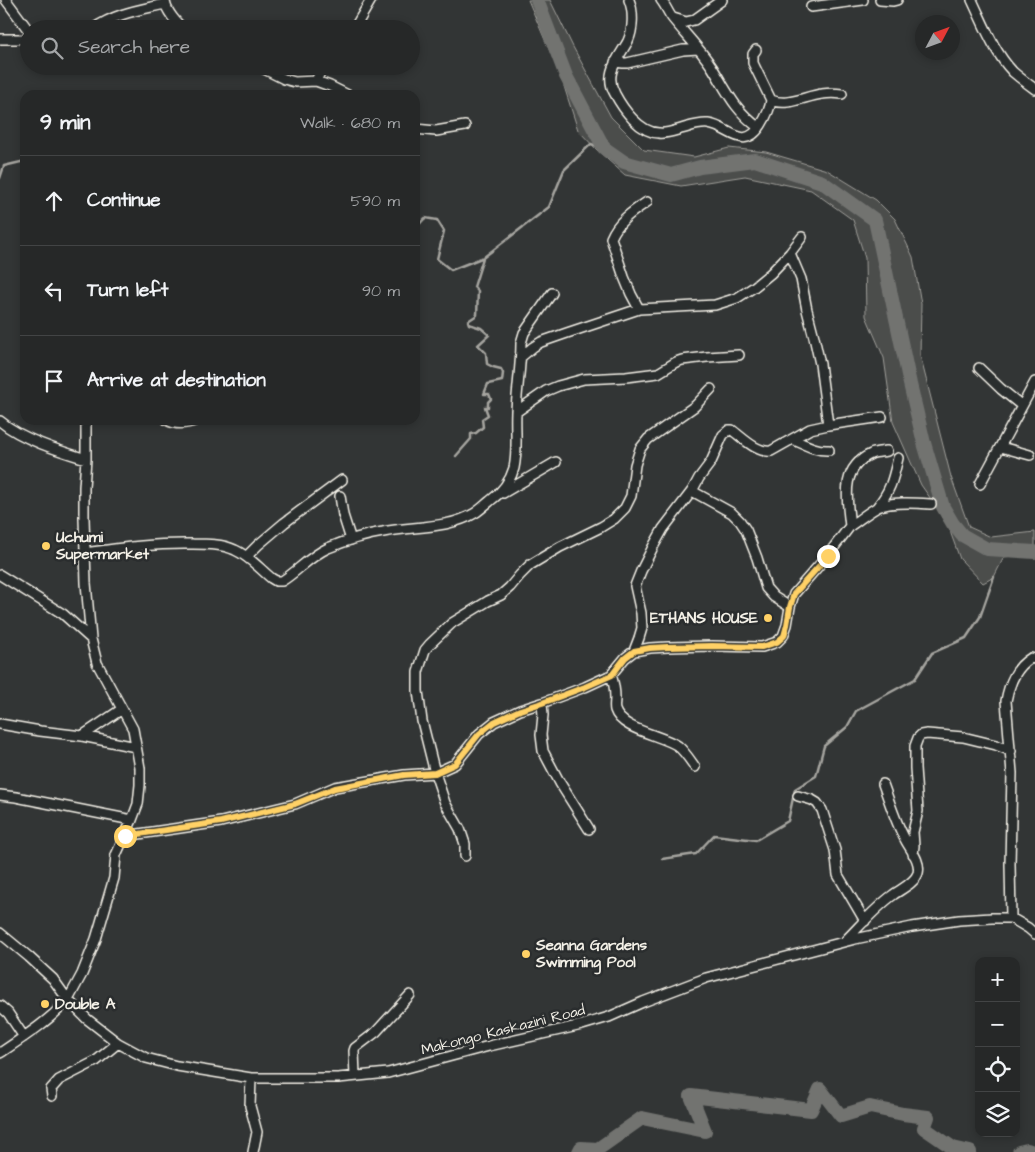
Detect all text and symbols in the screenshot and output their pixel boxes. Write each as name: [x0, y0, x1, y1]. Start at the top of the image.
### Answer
north arrow: [915, 15, 960, 60]
search box: [20, 20, 420, 75]
icon: search: [38, 34, 66, 62]
text: Search here: [78, 34, 190, 61]
text: 9 min: [40, 108, 90, 137]
text: Walk · 680 m: [300, 112, 400, 134]
icon: ahead: [40, 187, 68, 215]
text: Continue: [87, 187, 161, 214]
text: 590 m: [351, 190, 400, 212]
icon: left: [40, 277, 68, 305]
text: Turn left: [87, 277, 168, 304]
text: 90 m: [362, 280, 400, 302]
icon: arrive: [40, 367, 68, 395]
text: Arrive at destination: [87, 367, 266, 394]
place label: Uchumi Supermarket: [55, 527, 150, 565]
marker: Uchumi Supermarket: [40, 540, 52, 552]
route end: [817, 545, 840, 568]
place label: ETHANS HOUSE: [650, 608, 758, 629]
marker: ETHANS HOUSE: [762, 612, 774, 624]
route start: [114, 825, 137, 848]
place label: Seanna Gardens Swimming Pool: [535, 935, 648, 975]
marker: Seanna Gardens Swimming Pool: [520, 948, 532, 960]
map controls: [975, 957, 1020, 1137]
button: +: [975, 957, 1020, 1002]
place label: Double A: [55, 994, 116, 1015]
marker: Double A: [39, 998, 51, 1010]
street label: Makongo Kaskazini Road: [419, 999, 588, 1062]
button: −: [975, 1002, 1020, 1047]
button: locate: [975, 1047, 1020, 1092]
button: layers: [975, 1092, 1020, 1137]

